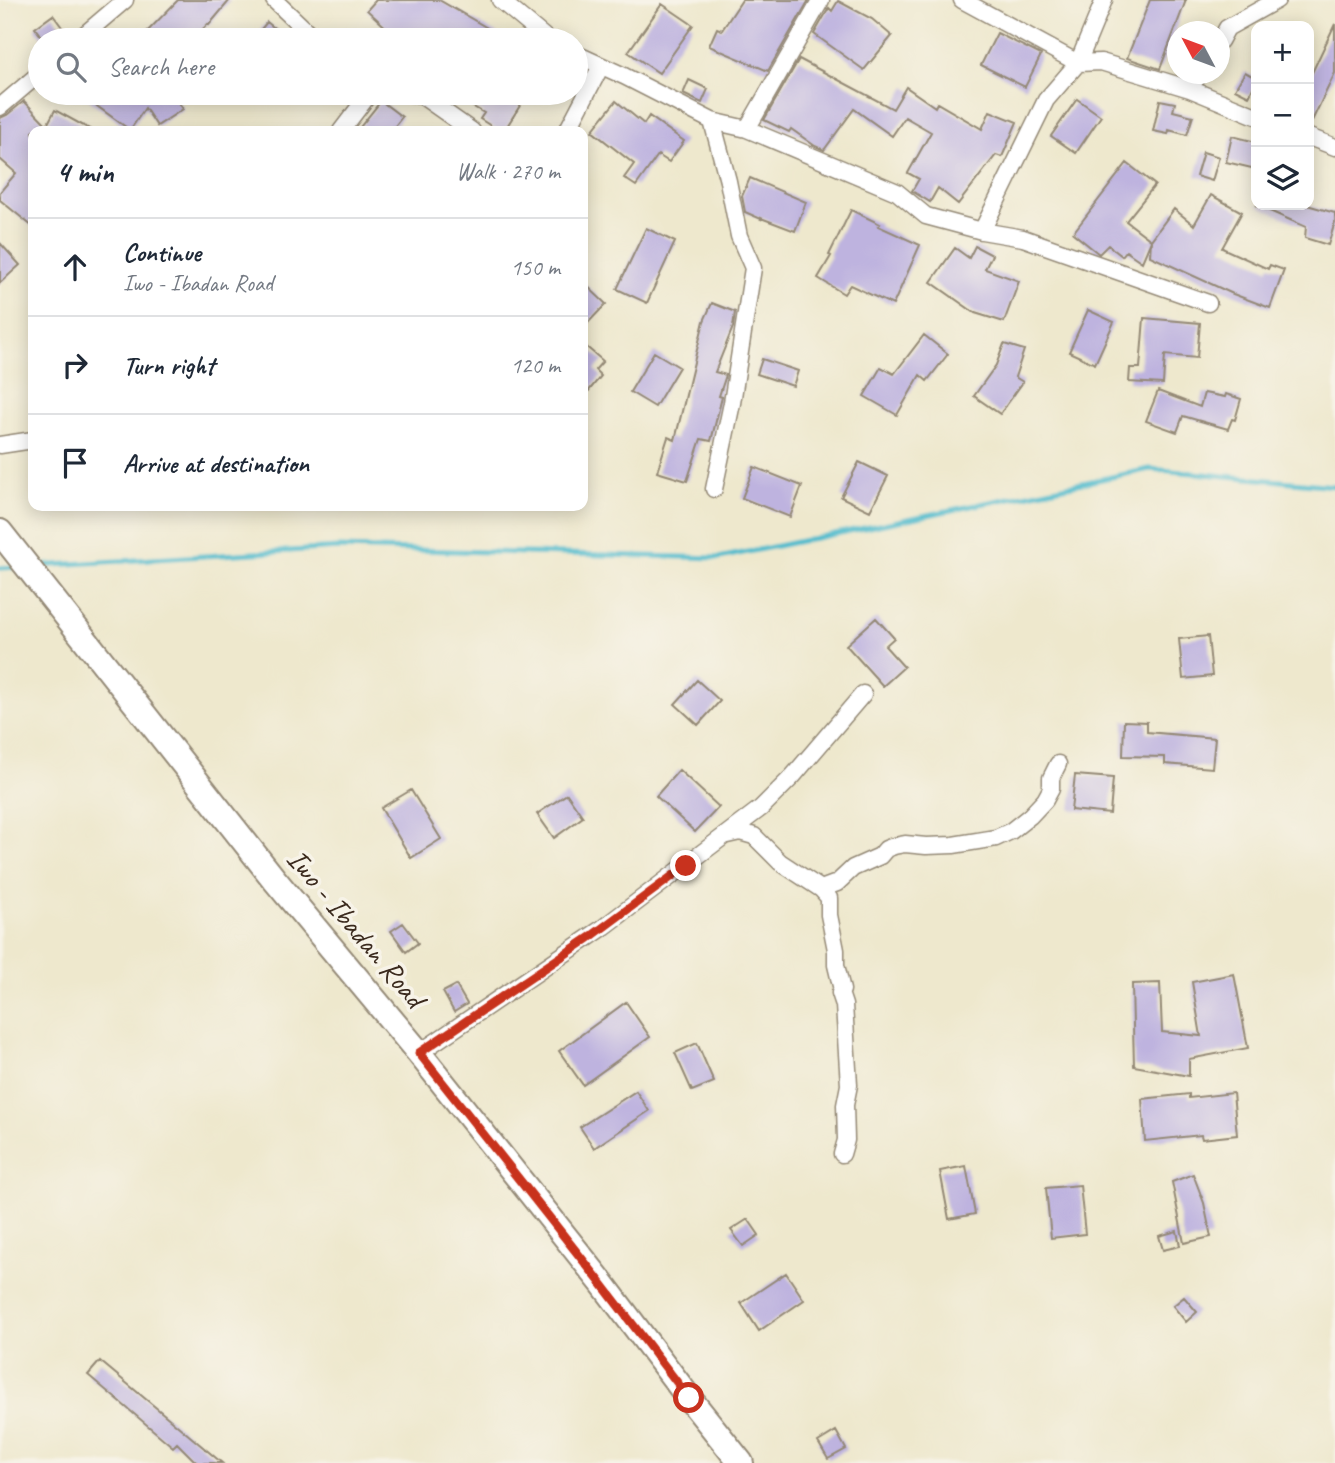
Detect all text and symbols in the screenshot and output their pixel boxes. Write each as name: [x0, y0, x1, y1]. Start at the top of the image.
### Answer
north arrow: [1167, 21, 1230, 84]
map controls: [1251, 21, 1314, 210]
button: +: [1251, 21, 1314, 84]
search box: [28, 28, 588, 105]
icon: search: [52, 48, 90, 86]
text: Search here: [108, 50, 214, 83]
button: −: [1251, 84, 1314, 147]
button: layers: [1251, 147, 1314, 210]
text: 4 min: [56, 153, 113, 191]
text: Walk · 270 m: [456, 157, 560, 186]
text: Continue: [123, 236, 201, 269]
icon: ahead: [56, 248, 94, 286]
text: 150 m: [511, 253, 560, 282]
text: Iwo - Ibadan Road: [123, 269, 273, 298]
icon: right: [56, 346, 94, 384]
text: Turn right: [123, 349, 214, 382]
text: 120 m: [511, 351, 560, 380]
icon: arrive: [56, 444, 94, 482]
text: Arrive at destination: [123, 447, 309, 480]
street label: Iwo - Ibadan Road: [279, 841, 436, 1018]
route end: [670, 850, 701, 881]
route start: [673, 1382, 704, 1413]

